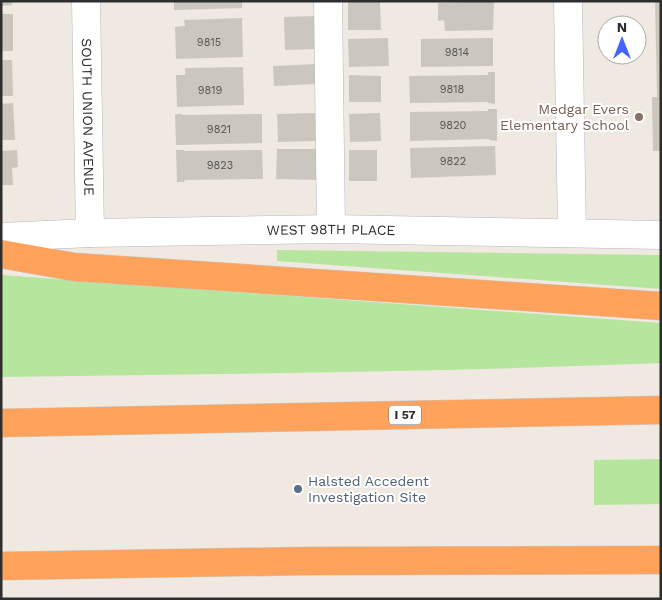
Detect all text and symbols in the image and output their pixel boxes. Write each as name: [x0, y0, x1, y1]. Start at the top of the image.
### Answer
north arrow: [597, 15, 647, 65]
text: N: [617, 19, 627, 35]
house number: 9815: [197, 36, 221, 49]
street label: SOUTH UNION AVENUE: [79, 38, 97, 196]
house number: 9814: [445, 46, 470, 59]
house number: 9818: [440, 83, 465, 96]
house number: 9819: [198, 84, 223, 97]
place label: Medgar Evers Elementary School: [500, 101, 630, 133]
marker: Medgar Evers Elementary School: [633, 111, 645, 123]
house number: 9820: [440, 119, 467, 132]
house number: 9821: [207, 123, 231, 136]
house number: 9822: [440, 155, 466, 168]
house number: 9823: [207, 159, 233, 172]
street label: WEST 98TH PLACE: [266, 221, 396, 238]
road number: I 57: [389, 406, 421, 424]
place label: Halsted Accedent Investigation Site: [308, 473, 429, 505]
marker: Halsted Accedent Investigation Site: [292, 483, 304, 495]

